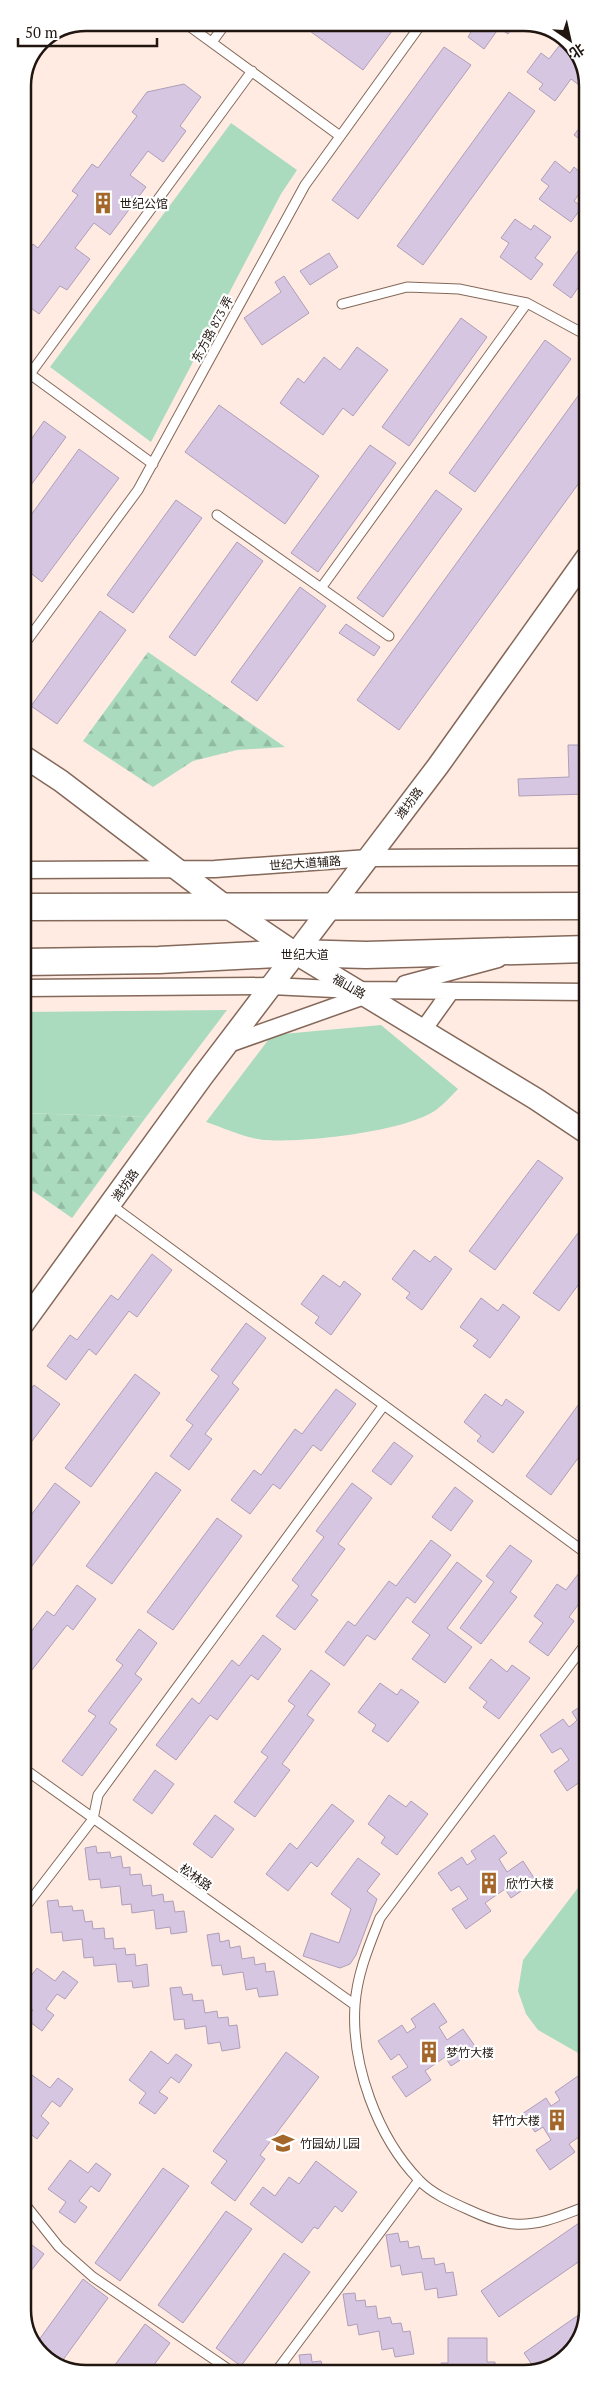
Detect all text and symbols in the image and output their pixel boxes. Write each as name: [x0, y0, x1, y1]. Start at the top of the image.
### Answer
scale bar: [18, 15, 156, 47]
north arrow: [545, 15, 595, 65]
text: 50 m: [25, 22, 58, 42]
text: 北: [566, 39, 589, 63]
building icon: 世纪公馆: [90, 190, 116, 216]
place label: 世纪公馆: [120, 196, 168, 211]
street label: 东方路 873 弄: [188, 293, 236, 365]
street label: 潍坊路: [392, 784, 426, 822]
street label: 世纪大道辅路: [269, 853, 341, 873]
street label: 世纪大道: [281, 947, 329, 962]
street label: 福山路: [330, 971, 368, 1001]
street label: 潍坊路: [109, 1166, 141, 1204]
street label: 松林路: [177, 1861, 215, 1893]
building icon: 欣竹大楼: [476, 1870, 502, 1896]
place label: 欣竹大楼: [506, 1876, 554, 1891]
building icon: 梦竹大楼: [416, 2039, 442, 2065]
place label: 梦竹大楼: [446, 2045, 494, 2060]
building icon: 轩竹大楼: [544, 2107, 570, 2133]
place label: 轩竹大楼: [492, 2113, 540, 2128]
school or university icon: 竹园幼儿园: [270, 2130, 296, 2156]
place label: 竹园幼儿园: [300, 2136, 360, 2151]

